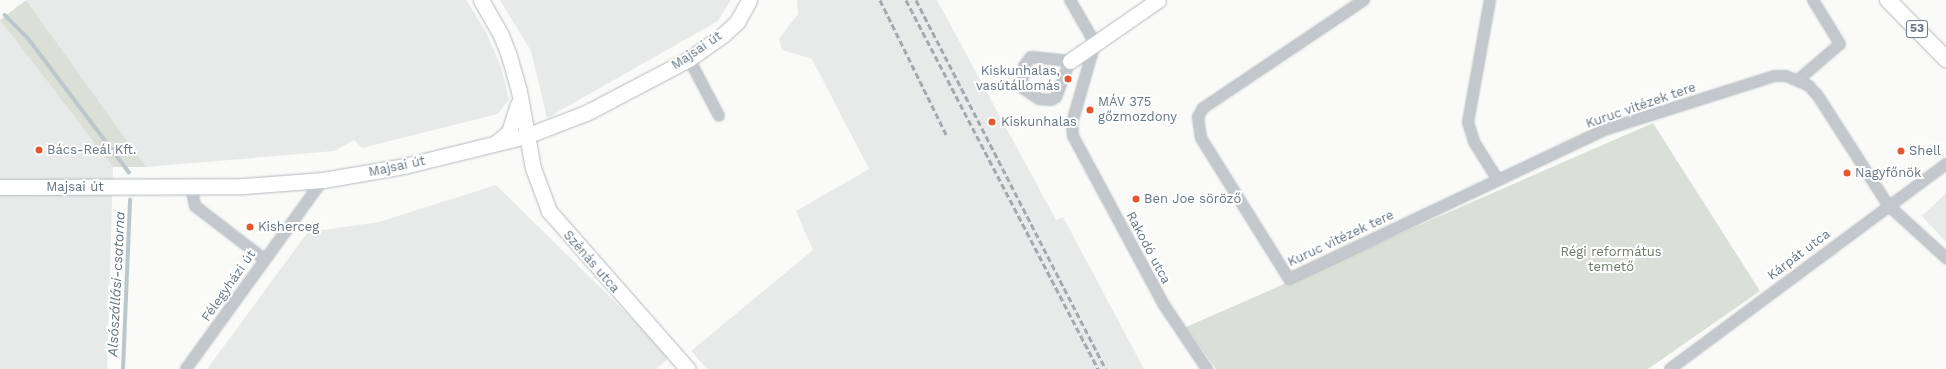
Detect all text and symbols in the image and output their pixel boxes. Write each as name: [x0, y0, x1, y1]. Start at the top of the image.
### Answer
road number: 53: [1905, 19, 1929, 39]
street label: Majsai út: [669, 28, 725, 74]
place label: Kiskunhalas, vasútállomás: [976, 64, 1060, 95]
marker: Kiskunhalas, vasútállomás: [1063, 74, 1073, 84]
street label: Kuruc vitézek tere: [1584, 80, 1698, 132]
place label: MÁV 375 gőzmozdony: [1098, 95, 1177, 126]
marker: MÁV 375 gőzmozdony: [1085, 105, 1095, 115]
place label: Kiskunhalas: [1001, 114, 1077, 130]
marker: Kiskunhalas: [986, 116, 998, 128]
place label: Bács-Reál Kft.: [47, 142, 137, 158]
place label: Shell: [1909, 143, 1941, 159]
marker: Bács-Reál Kft.: [34, 145, 44, 155]
marker: Shell: [1896, 146, 1906, 156]
street label: Majsai út: [367, 153, 427, 181]
place label: Nagyfőnök: [1855, 165, 1921, 181]
marker: Nagyfőnök: [1842, 168, 1852, 178]
street label: Majsai út: [46, 179, 104, 195]
place label: Ben Joe söröző: [1144, 191, 1242, 207]
marker: Ben Joe söröző: [1131, 194, 1141, 204]
street label: Kuruc vitézek tere: [1285, 207, 1397, 271]
street label: Rakodó utca: [1122, 209, 1174, 287]
water label: Alsószállási-csatorna: [104, 211, 128, 357]
place label: Kisherceg: [258, 219, 319, 235]
marker: Kisherceg: [245, 222, 255, 232]
street label: Kárpát utca: [1765, 226, 1833, 284]
street label: Szénás utca: [560, 228, 622, 296]
park label: Régi református temető: [1560, 245, 1662, 276]
street label: Félegyházi út: [199, 247, 259, 325]

